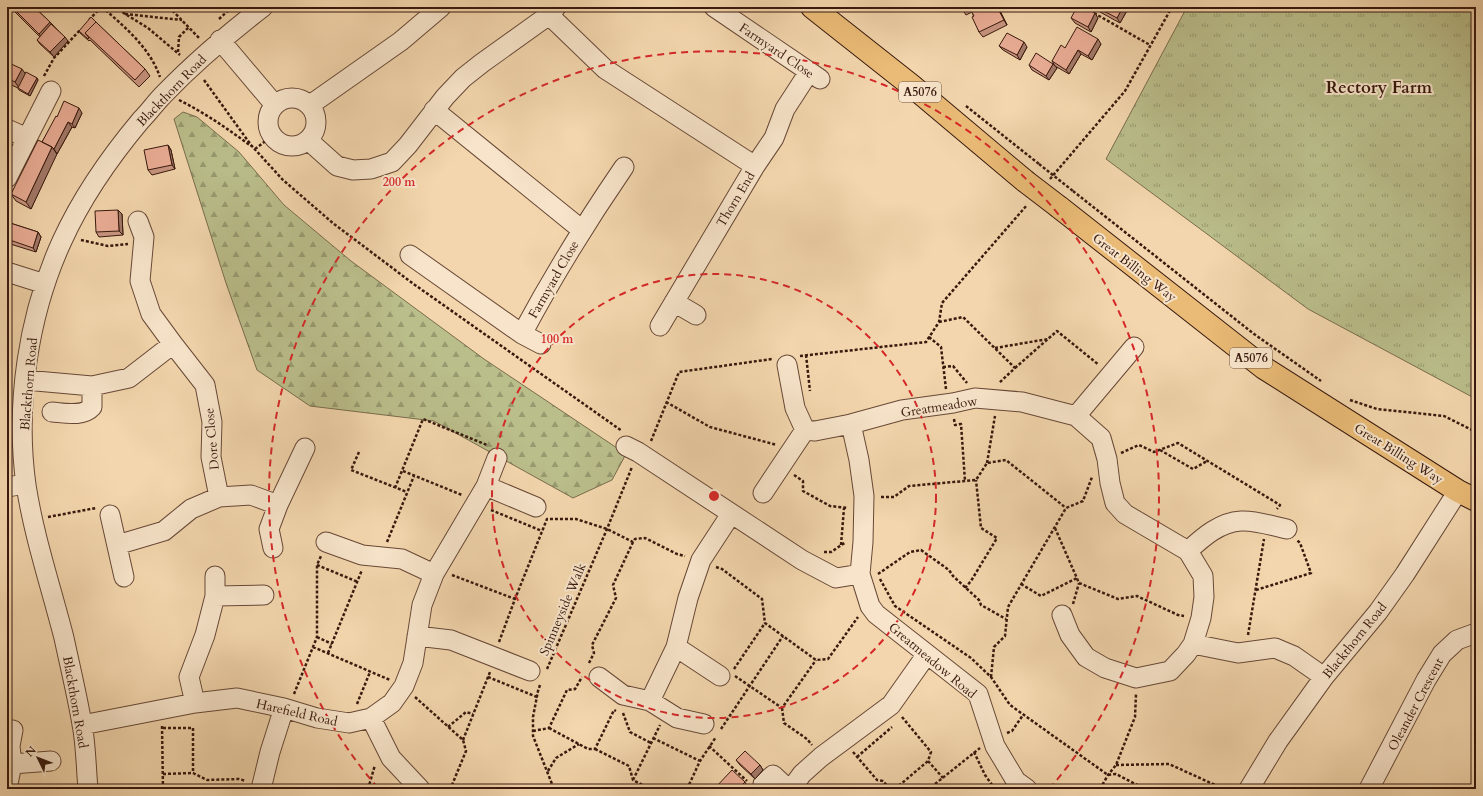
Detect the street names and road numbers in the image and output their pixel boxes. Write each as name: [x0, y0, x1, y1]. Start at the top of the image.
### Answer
street label: Farmyard Close: [735, 19, 818, 83]
street label: Blackthorn Road: [133, 51, 211, 130]
road number: A5076: [899, 82, 941, 102]
street label: Thorn End: [712, 168, 759, 231]
street label: Great Billing Way: [1089, 229, 1180, 306]
street label: Farmyard Close: [524, 237, 583, 322]
street label: Blackthorn Road: [16, 337, 42, 431]
road number: A5076: [1230, 348, 1272, 368]
street label: Greatmeadow: [899, 392, 979, 422]
street label: Dore Close: [200, 407, 224, 471]
street label: Great Billing Way: [1350, 419, 1447, 489]
street label: Spinneyside Walk: [535, 560, 591, 659]
street label: Blackthorn Road: [1318, 599, 1391, 682]
street label: Greatmeadow Road: [885, 619, 980, 703]
street label: Blackthorn Road: [58, 655, 92, 750]
street label: Oleander Crescent: [1384, 655, 1448, 754]
street label: Harefield Road: [254, 695, 339, 731]

